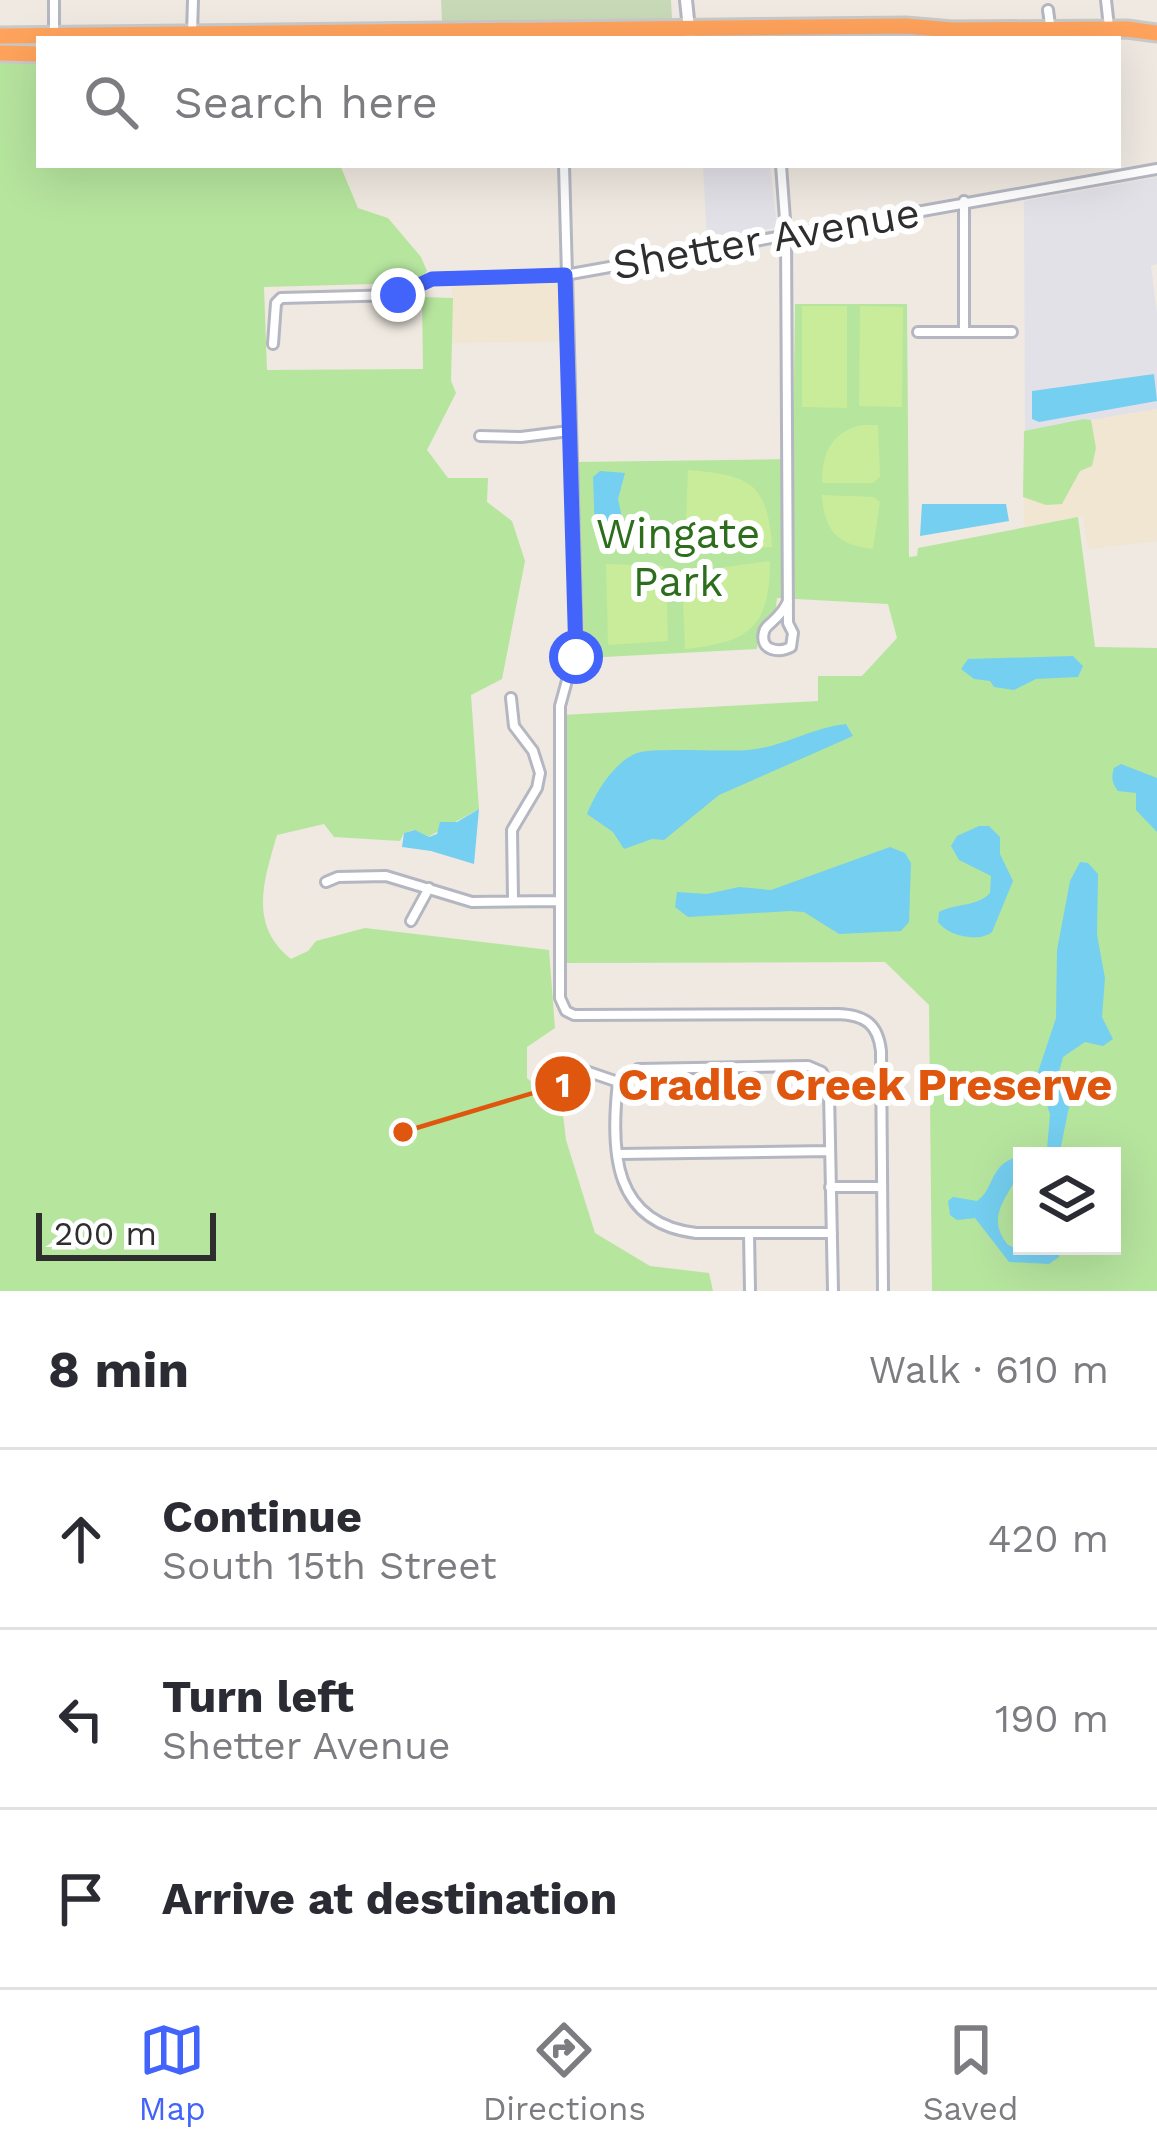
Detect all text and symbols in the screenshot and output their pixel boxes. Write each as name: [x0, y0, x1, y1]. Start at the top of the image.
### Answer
search box: [36, 36, 1121, 168]
icon: search: [78, 69, 144, 135]
text: Search here: [174, 76, 438, 129]
street label: Shetter Avenue: [609, 187, 923, 290]
route end: [371, 268, 425, 322]
park label: Wingate Park: [596, 509, 760, 606]
route start: [549, 630, 603, 684]
callout: Cradle Creek Preserve: [533, 1044, 1136, 1125]
text: Cradle Creek Preserve: [618, 1058, 1112, 1111]
text: 1: [555, 1064, 571, 1106]
map controls: [1013, 1147, 1121, 1255]
button: layers: [1013, 1147, 1121, 1255]
scale bar: [36, 1207, 216, 1260]
text: 200 m: [54, 1214, 157, 1253]
text: 8 min: [48, 1340, 189, 1399]
text: Walk · 610 m: [869, 1347, 1109, 1392]
text: Continue: [162, 1490, 362, 1543]
icon: ahead: [48, 1506, 114, 1572]
text: 420 m: [988, 1516, 1109, 1561]
text: South 15th Street: [162, 1543, 497, 1588]
text: Turn left: [162, 1670, 354, 1723]
icon: left: [48, 1686, 114, 1752]
text: 190 m: [995, 1696, 1109, 1741]
text: Shetter Avenue: [162, 1723, 450, 1768]
icon: arrive: [48, 1866, 114, 1932]
text: Arrive at destination: [162, 1872, 617, 1925]
tab: Map: [138, 2017, 206, 2128]
tab: Directions: [483, 2017, 646, 2128]
tab: Saved: [923, 2017, 1019, 2128]

